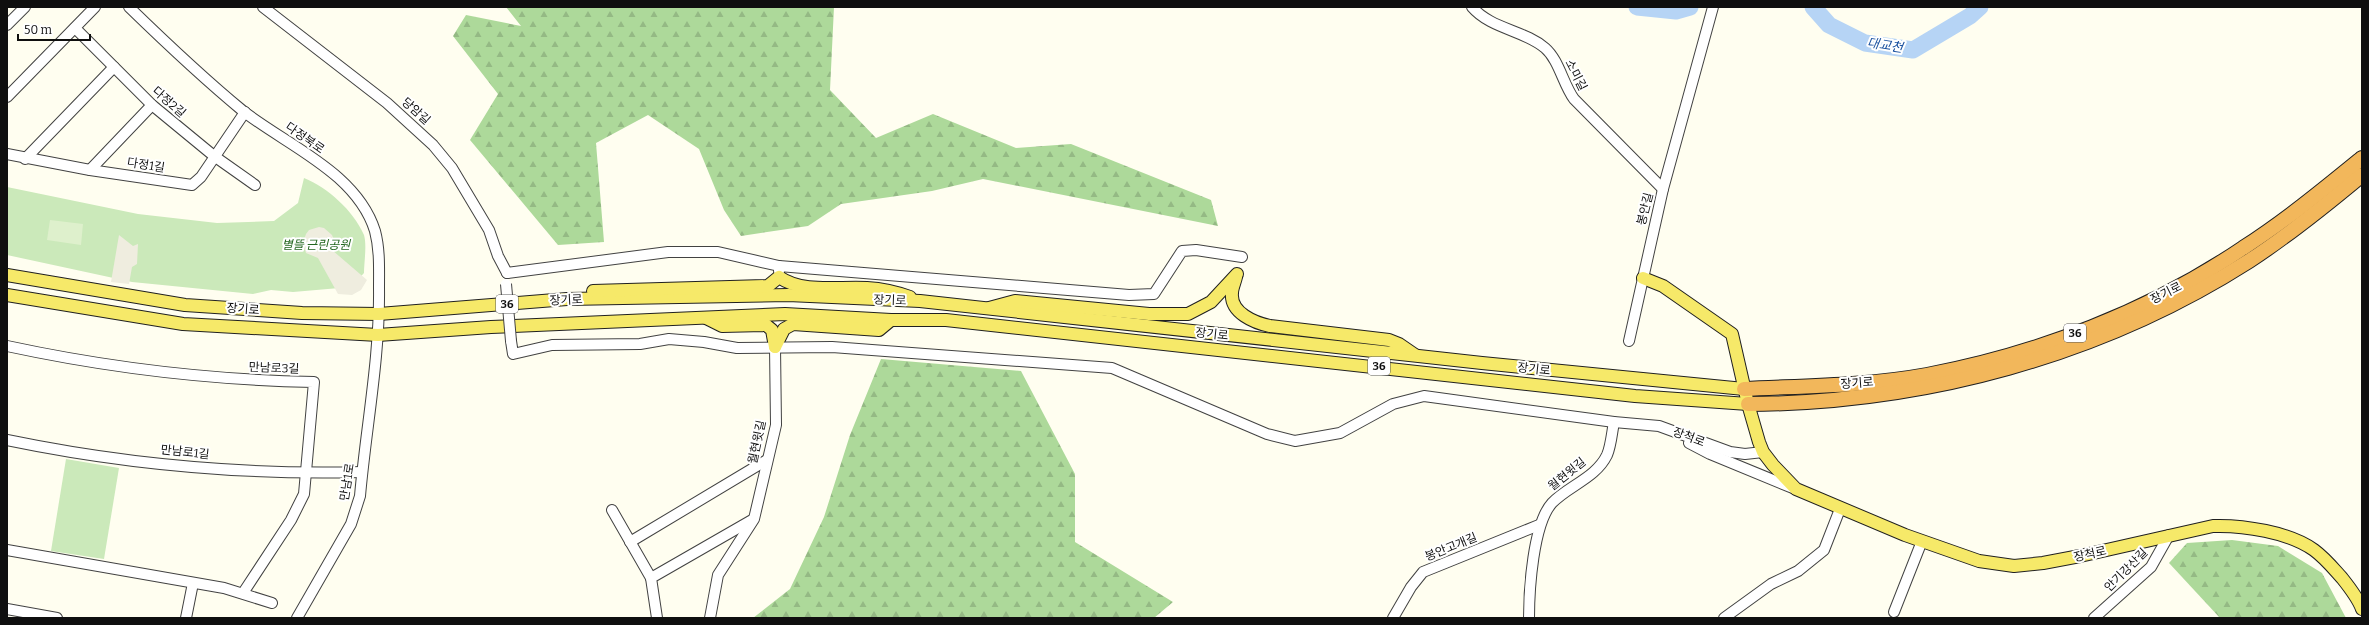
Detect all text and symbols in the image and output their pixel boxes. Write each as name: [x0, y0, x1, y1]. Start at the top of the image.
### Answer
scale bar: [18, 16, 90, 42]
text: 50 m: [24, 23, 53, 37]
water label: 대교천: [1866, 35, 1905, 55]
street label: 소미길: [1562, 57, 1590, 93]
street label: 다정2길: [149, 84, 189, 120]
street label: 당암길: [399, 95, 433, 127]
street label: 다정북로: [283, 120, 327, 156]
street label: 다정1길: [126, 155, 166, 175]
street label: 봉안길: [1634, 191, 1656, 227]
park label: 별뜰 근린공원: [282, 238, 351, 252]
street label: 장기로: [2148, 279, 2184, 307]
street label: 장기로: [549, 292, 583, 308]
street label: 장기로: [873, 292, 907, 308]
road number: 36: [496, 295, 518, 313]
street label: 장기로: [226, 301, 260, 317]
road number: 36: [2064, 324, 2086, 342]
street label: 장기로: [1195, 325, 1229, 343]
road number: 36: [1368, 357, 1390, 375]
street label: 만남로3길: [248, 360, 300, 376]
street label: 장기로: [1517, 360, 1551, 378]
street label: 장기로: [1840, 375, 1874, 391]
street label: 월현윗길: [746, 419, 768, 465]
street label: 장척로: [1671, 425, 1707, 449]
street label: 만남로1길: [160, 442, 210, 462]
street label: 월현윗길: [1545, 455, 1589, 493]
street label: 만남1로: [337, 462, 357, 502]
street label: 봉안고개길: [1423, 530, 1479, 564]
street label: 장척로: [2072, 543, 2108, 565]
street label: 안기강산길: [2102, 546, 2150, 594]

